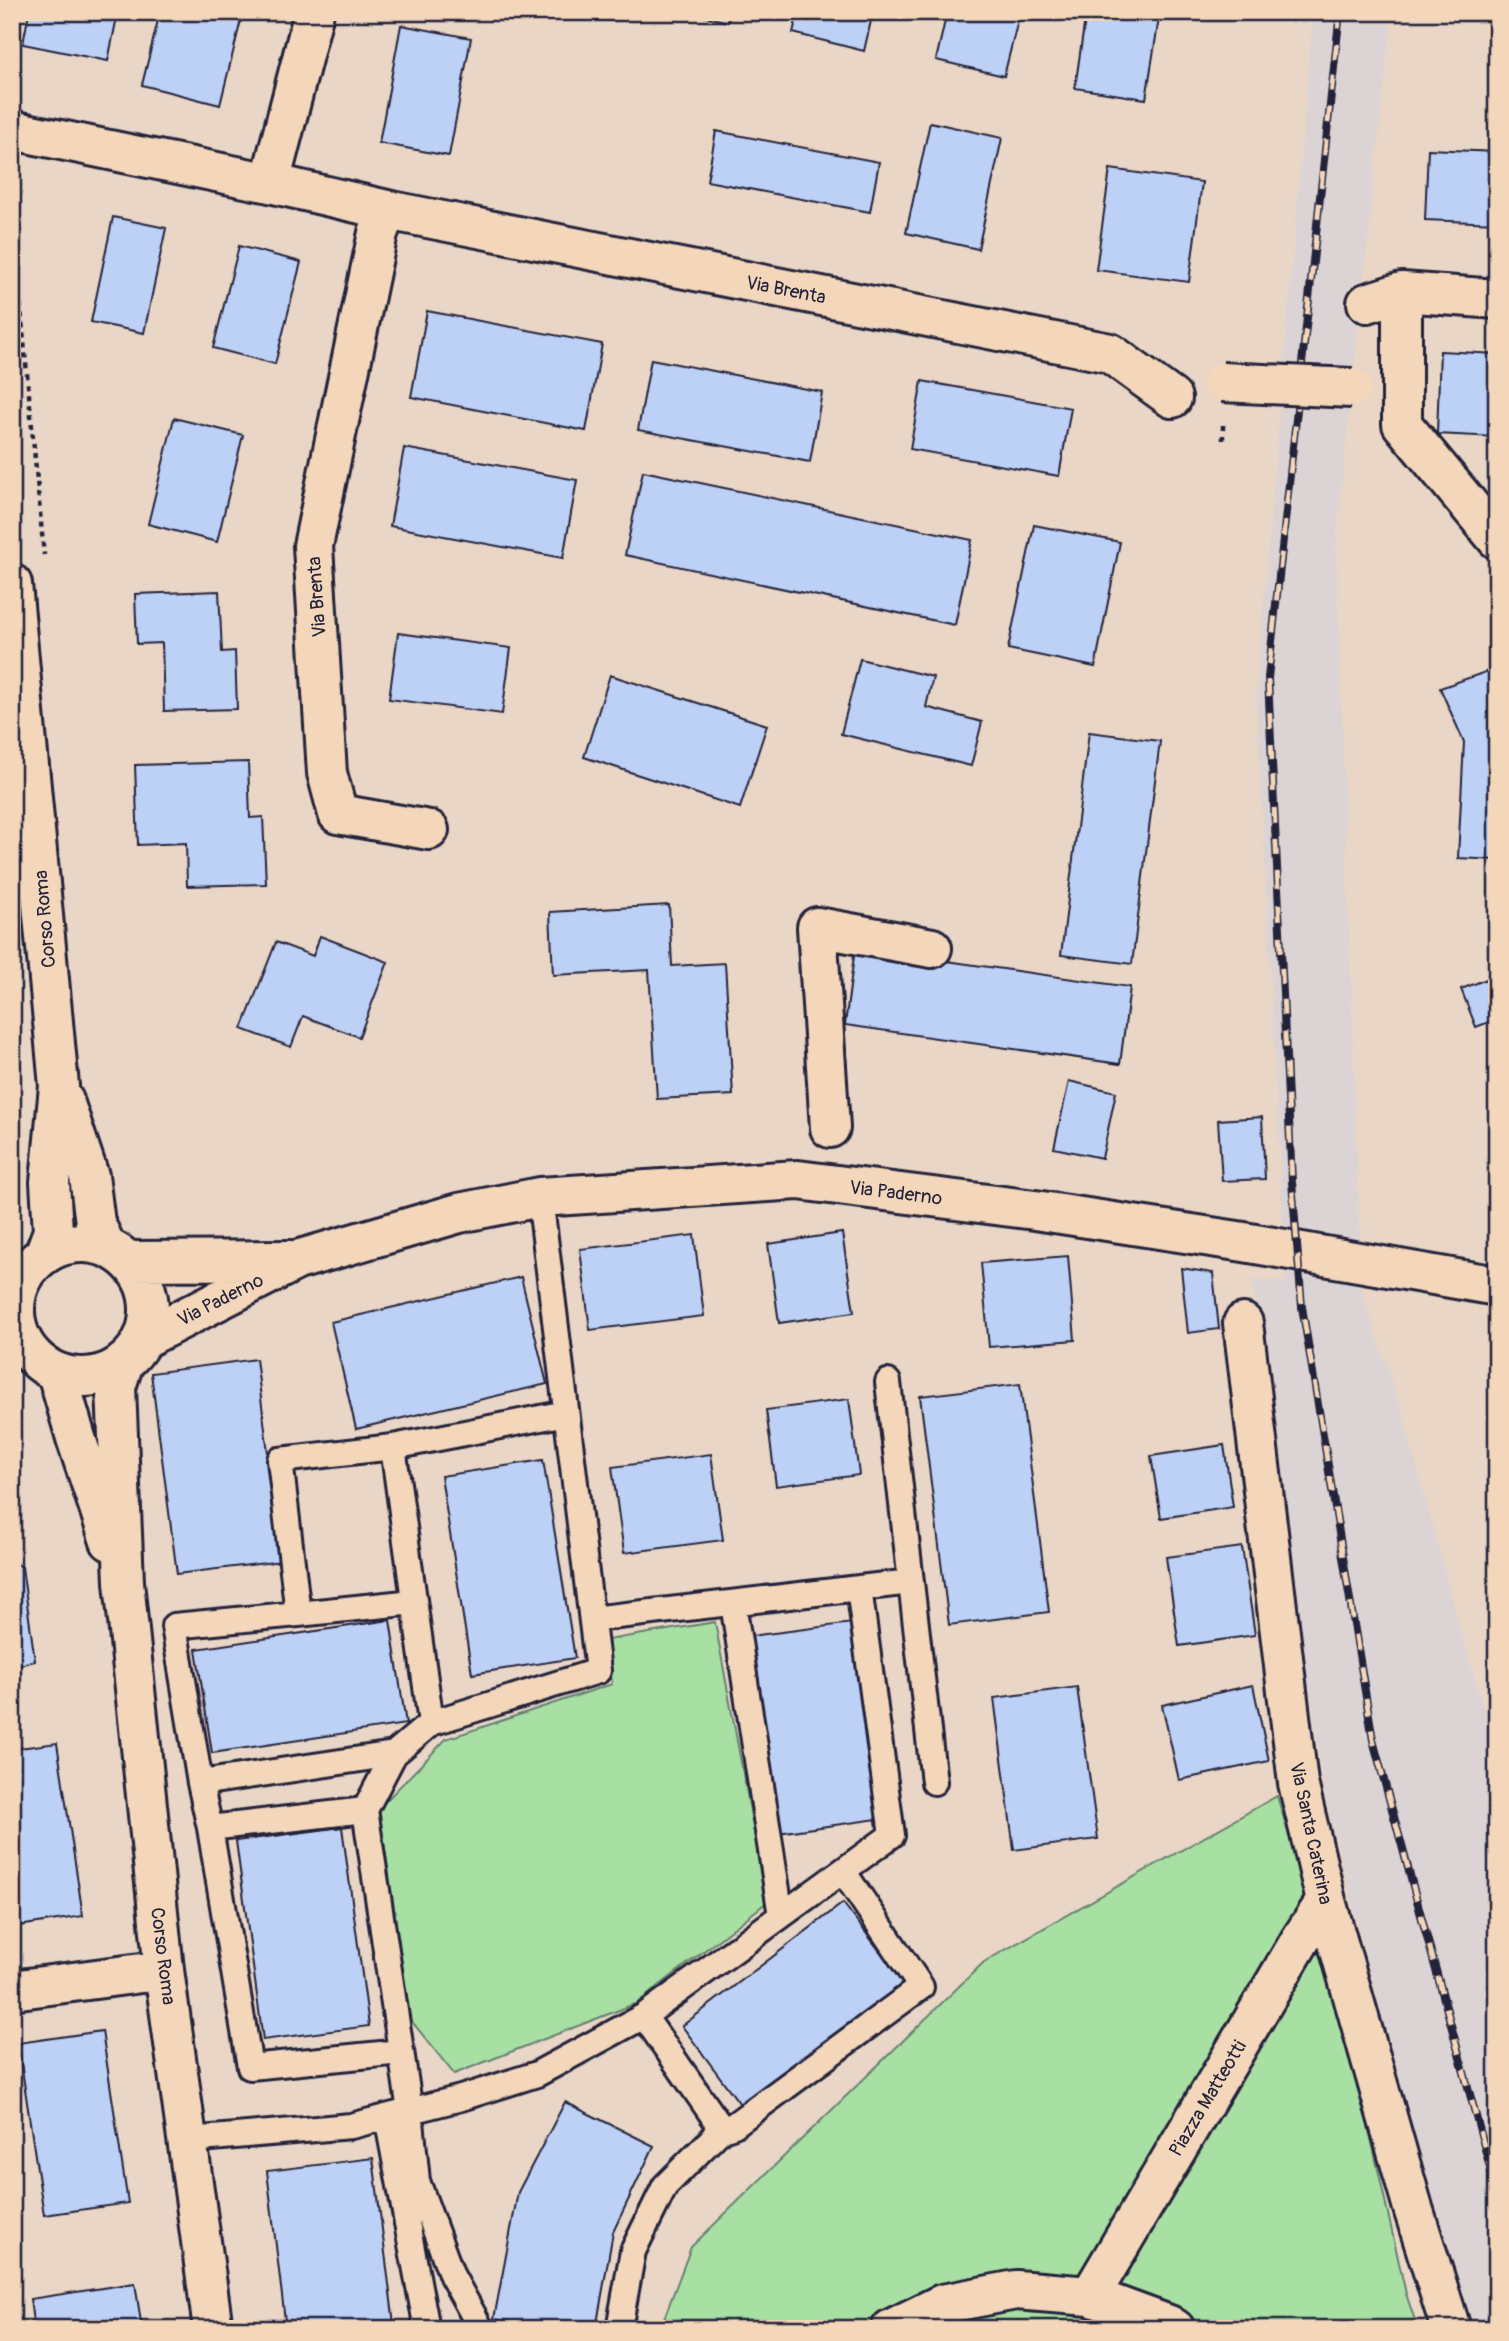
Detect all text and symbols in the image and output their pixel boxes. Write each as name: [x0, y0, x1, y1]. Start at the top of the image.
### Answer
street label: Via Brenta: [744, 270, 828, 310]
street label: Via Brenta: [302, 556, 332, 638]
street label: Corso Roma: [29, 869, 61, 969]
street label: Via Paderno: [848, 1175, 944, 1211]
street label: Via Paderno: [173, 1268, 267, 1332]
street label: Via Santa Caterina: [1284, 1760, 1338, 1907]
street label: Corso Roma: [145, 1906, 181, 2006]
street label: Piazza Matteotti: [1164, 2036, 1252, 2161]

